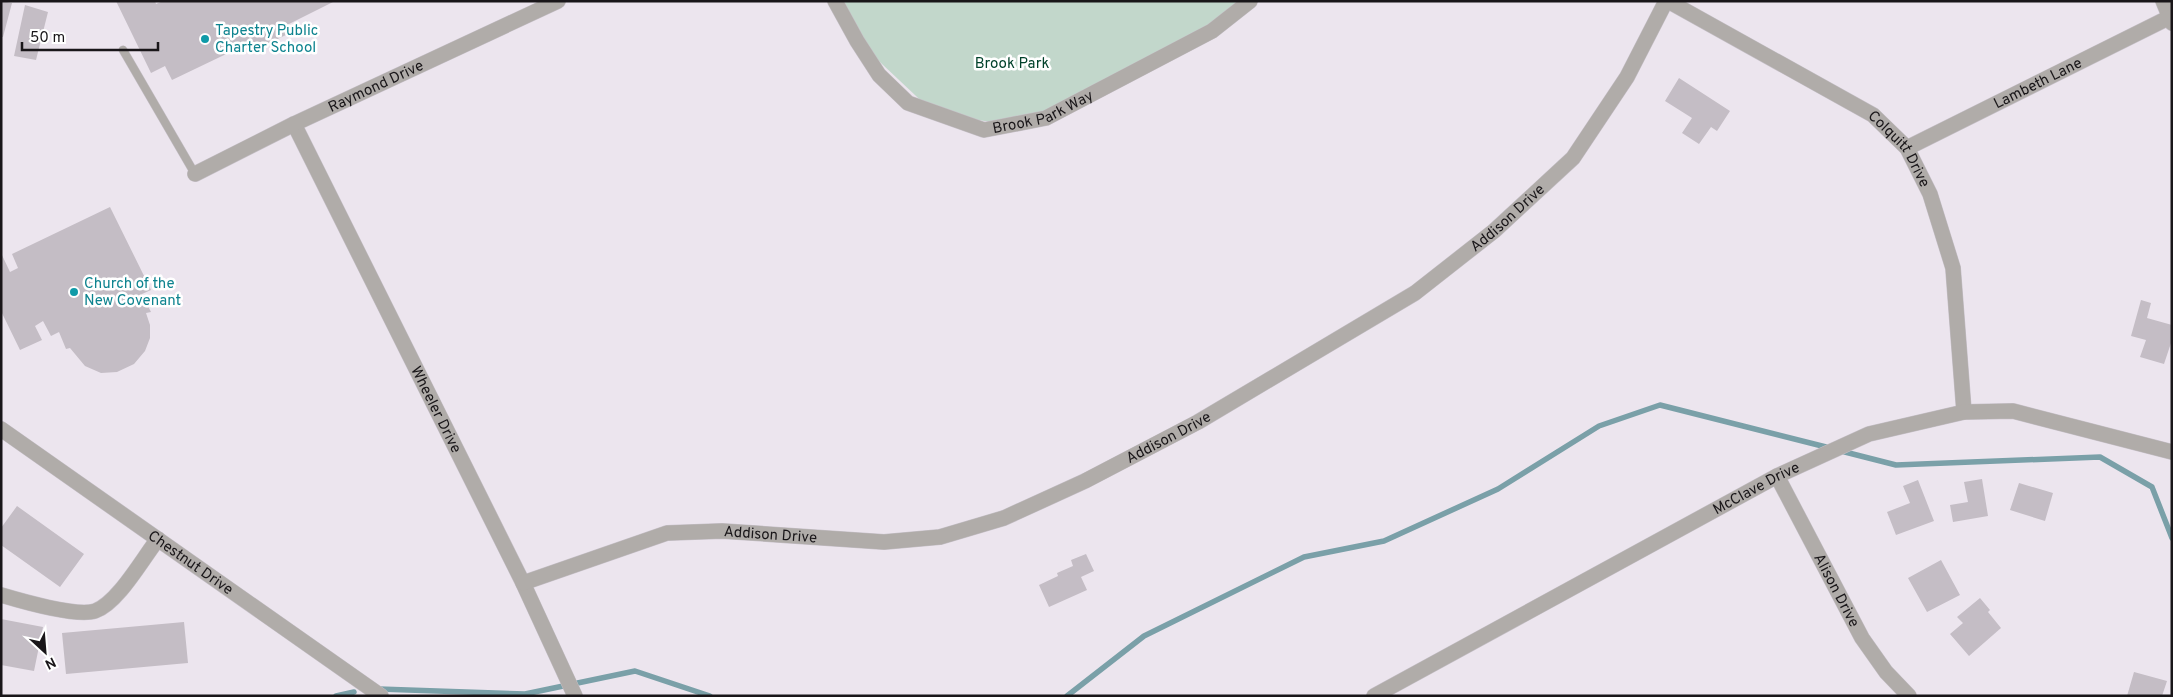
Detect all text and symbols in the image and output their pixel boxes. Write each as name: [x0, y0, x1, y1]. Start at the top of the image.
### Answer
scale bar: [22, 20, 159, 52]
place label: Tapestry Public Charter School: [215, 22, 318, 58]
text: 50 m: [30, 29, 65, 48]
marker: Tapestry Public Charter School: [199, 33, 211, 45]
street label: Lambeth Lane: [1991, 54, 2086, 114]
park label: Brook Park: [975, 55, 1049, 74]
street label: Raymond Drive: [325, 57, 427, 118]
street label: Brook Park Way: [991, 87, 1097, 139]
street label: Colquitt Drive: [1863, 107, 1933, 191]
street label: Addison Drive: [1467, 181, 1550, 257]
place label: Church of the New Covenant: [84, 275, 181, 311]
marker: Church of the New Covenant: [68, 286, 80, 298]
street label: Wheeler Drive: [405, 363, 465, 457]
street label: Addison Drive: [1123, 408, 1215, 469]
street label: McClave Drive: [1710, 459, 1803, 520]
street label: Addison Drive: [723, 523, 818, 548]
street label: Chestnut Drive: [144, 527, 236, 600]
street label: Alison Drive: [1808, 551, 1863, 631]
north arrow: [20, 627, 70, 677]
text: N: [42, 652, 58, 672]

